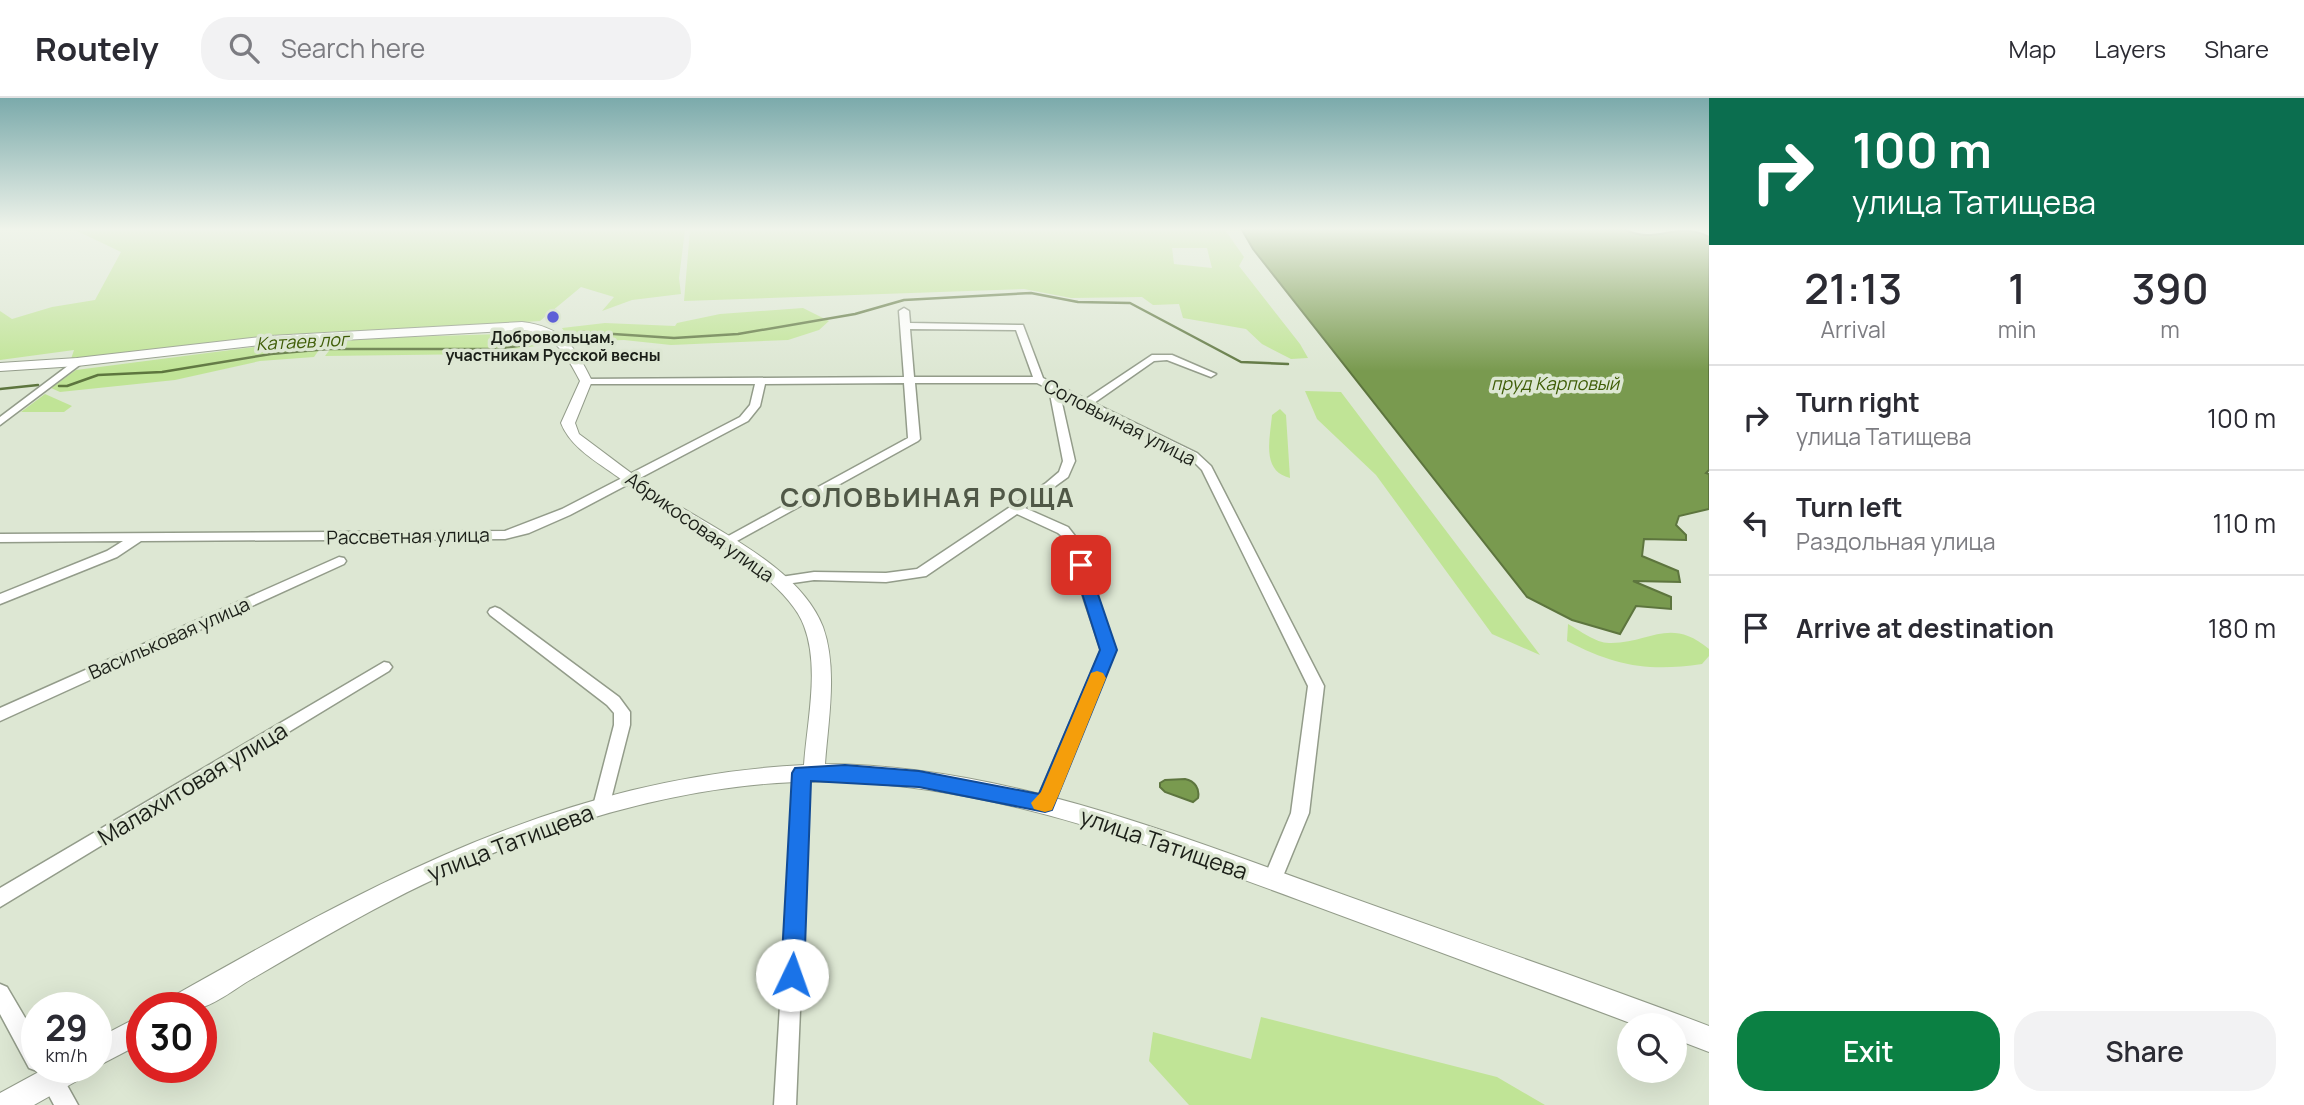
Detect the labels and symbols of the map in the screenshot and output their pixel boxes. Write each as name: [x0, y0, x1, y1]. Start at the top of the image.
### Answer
marker: Добровольцам, участникам Русской весны: [545, 309, 561, 325]
water label: Катаев лог: [255, 326, 351, 355]
place label: Добровольцам, участникам Русской весны: [445, 326, 661, 366]
water label: пруд Карповый: [1491, 371, 1621, 395]
street label: Соловьиная улица: [1039, 372, 1201, 472]
street label: Абрикосовая улица: [621, 466, 779, 588]
district label: СОЛОВЬИНАЯ РОЩА: [780, 479, 1076, 515]
street label: Рассветная улица: [326, 522, 490, 550]
pin: [1051, 535, 1111, 595]
street label: Васильковая улица: [84, 591, 254, 685]
street label: Малахитовая улица: [91, 714, 293, 852]
street label: улица Татищева: [422, 796, 598, 888]
street label: улица Татищева: [1076, 799, 1252, 887]
position arrow: [755, 938, 829, 1012]
speed limit sign: 30: [126, 992, 217, 1083]

